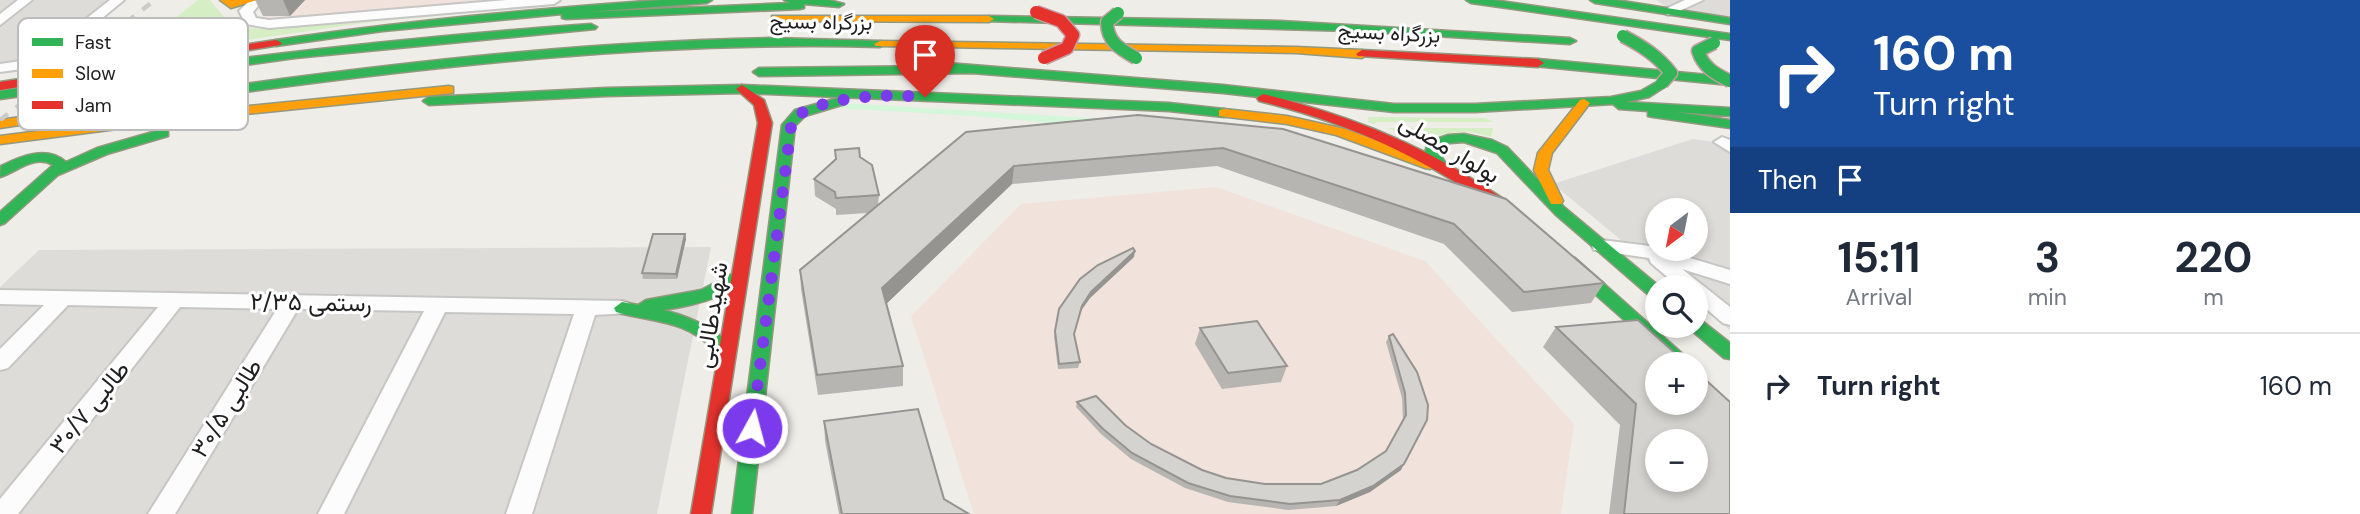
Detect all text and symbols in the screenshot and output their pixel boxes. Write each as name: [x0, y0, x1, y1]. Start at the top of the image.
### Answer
street label: بزرگراه بسیج: [769, 7, 873, 37]
street label: بزرگراه بسیج: [1337, 16, 1441, 50]
legend: [18, 18, 248, 130]
text: 160 m: [1873, 21, 2014, 85]
pin: [895, 25, 955, 97]
icon: right: [1758, 28, 1849, 119]
text: Fast: [75, 30, 111, 55]
icon: arrive: [906, 36, 944, 74]
text: Slow: [75, 61, 116, 86]
text: Turn right: [1873, 83, 2015, 125]
text: Jam: [75, 93, 112, 118]
street label: بولوار مصلی: [1394, 106, 1506, 190]
icon: arrive: [1831, 161, 1869, 199]
text: Then: [1758, 163, 1817, 197]
north arrow: [1645, 198, 1708, 261]
map controls: [1645, 198, 1708, 492]
text: 15:11: [1838, 230, 1920, 285]
text: 3: [2035, 230, 2060, 285]
text: 220: [2175, 230, 2252, 285]
street label: شهیدطالبی: [687, 260, 735, 370]
button: search: [1645, 275, 1708, 338]
text: Arrival: [1845, 282, 1912, 312]
text: min: [2028, 282, 2067, 312]
text: m: [2203, 282, 2224, 312]
street label: رستمی ۲/۳۵: [250, 285, 372, 319]
button: +: [1645, 352, 1708, 415]
street label: طالبی ۳۰/۵: [183, 353, 269, 463]
street label: طالبی ۳۰/۷: [42, 354, 136, 460]
icon: right: [1758, 367, 1796, 405]
text: Turn right: [1817, 369, 1941, 403]
text: 160 m: [2260, 369, 2332, 403]
position arrow: [715, 391, 789, 465]
button: −: [1645, 429, 1708, 492]

